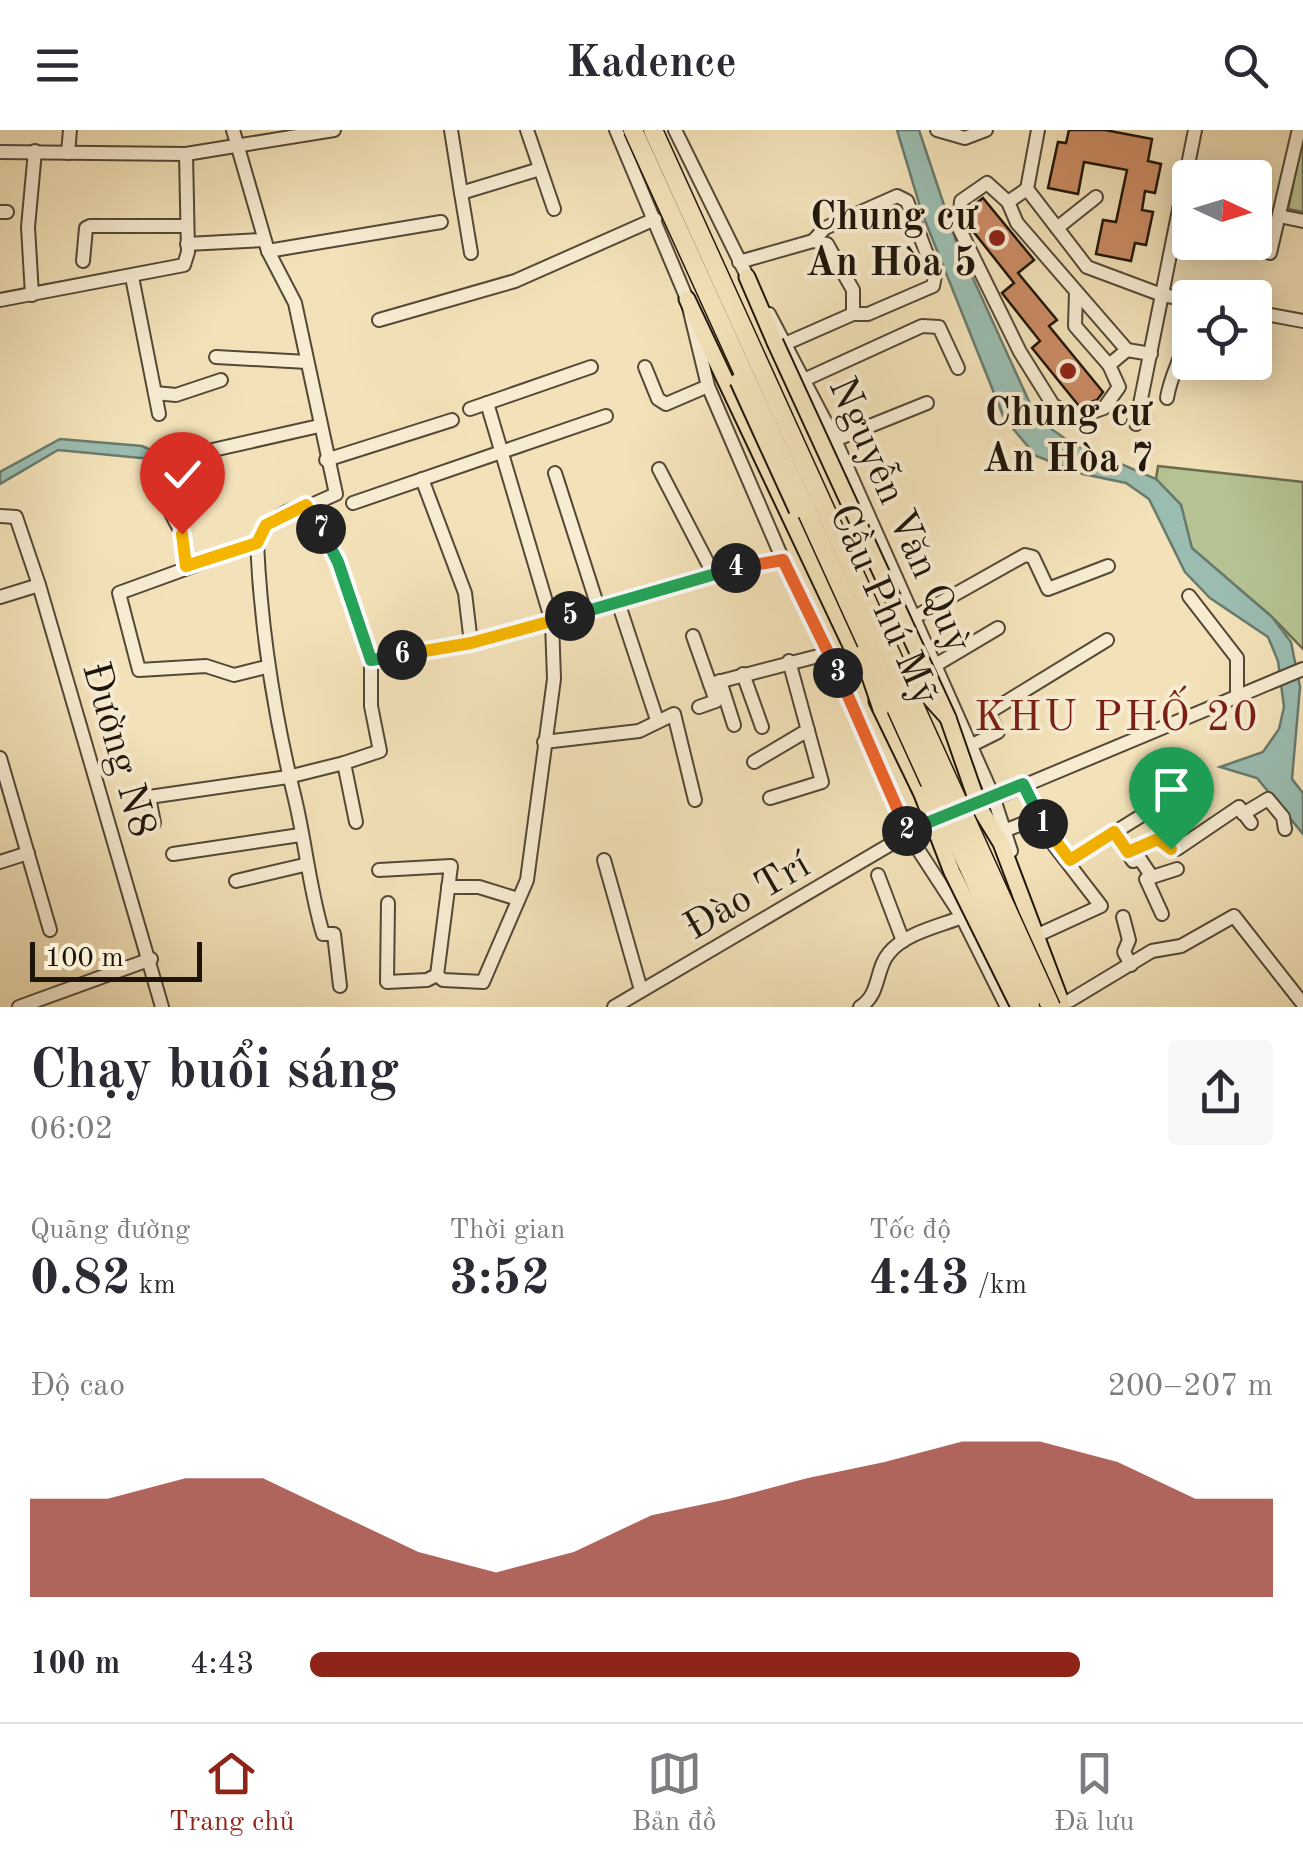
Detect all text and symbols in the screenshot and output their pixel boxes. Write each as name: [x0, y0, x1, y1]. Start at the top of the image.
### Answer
icon: menu: [30, 38, 85, 93]
icon: search: [1218, 38, 1273, 93]
text: Kadence: [566, 42, 737, 87]
north arrow: [1172, 160, 1272, 260]
map controls: [1172, 160, 1272, 380]
place label: Chung cư An Hòa 5: [806, 199, 979, 285]
marker: Chung cư An Hòa 5: [986, 227, 1008, 249]
button: locate: [1172, 280, 1272, 380]
marker: Chung cư An Hòa 7: [1057, 360, 1079, 382]
street label: Nguyễn Văn Quỳ: [820, 370, 981, 660]
place label: Chung cư An Hòa 7: [982, 395, 1154, 481]
pin: [140, 432, 225, 535]
icon: check: [155, 447, 210, 502]
street label: Cầu Phú Mỹ: [820, 497, 949, 712]
pin: 7: [296, 504, 346, 554]
text: 7: [313, 515, 329, 543]
pin: 4: [711, 543, 761, 593]
text: 4: [728, 554, 744, 582]
pin: 5: [545, 591, 595, 641]
text: 5: [562, 602, 578, 630]
pin: 6: [377, 630, 427, 680]
text: 6: [394, 641, 410, 669]
pin: 3: [813, 648, 863, 698]
street label: Đường N8: [73, 658, 161, 842]
text: 3: [830, 659, 846, 687]
district label: KHU PHỐ 20: [974, 685, 1260, 740]
pin: [1129, 747, 1214, 850]
icon: arrive: [1144, 762, 1199, 817]
pin: 1: [1018, 799, 1068, 849]
pin: 2: [882, 806, 932, 856]
text: 1: [1035, 810, 1051, 838]
text: 2: [899, 817, 915, 845]
street label: Đào Trí: [679, 845, 818, 949]
scale bar: [30, 937, 202, 981]
text: 100 m: [45, 945, 124, 973]
button: share: [1168, 1040, 1273, 1145]
text: Chạy buổi sáng: [30, 1045, 399, 1100]
text: 06:02: [30, 1114, 113, 1146]
text: Quãng đường: [30, 1217, 190, 1245]
text: Thời gian: [449, 1217, 565, 1245]
text: Tốc độ: [869, 1217, 951, 1245]
text: 0.82: [30, 1255, 131, 1305]
text: 3:52: [449, 1255, 550, 1305]
text: 4:43: [869, 1255, 970, 1305]
text: km: [131, 1272, 176, 1300]
text: /km: [970, 1272, 1027, 1300]
text: Độ cao: [30, 1371, 125, 1403]
text: 200–207 m: [1107, 1371, 1273, 1403]
text: 100 m: [30, 1649, 120, 1681]
text: 4:43: [190, 1649, 255, 1681]
tab: Trang chủ: [169, 1746, 294, 1841]
tab: Bản đồ: [632, 1746, 716, 1841]
tab: Đã lưu: [1054, 1746, 1134, 1841]

